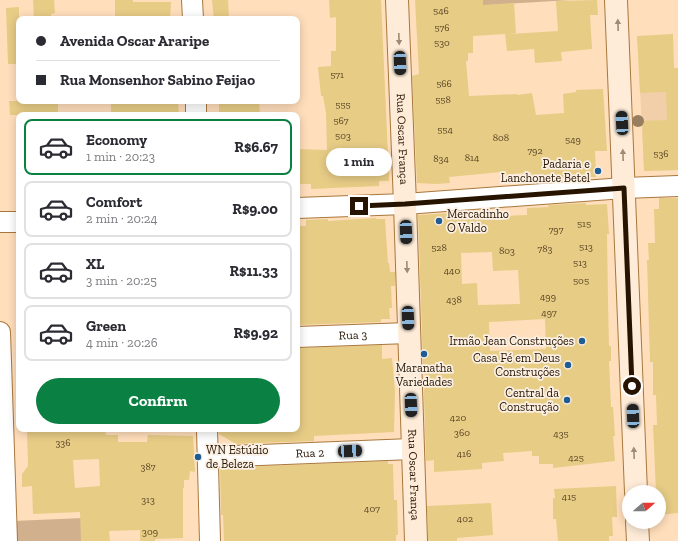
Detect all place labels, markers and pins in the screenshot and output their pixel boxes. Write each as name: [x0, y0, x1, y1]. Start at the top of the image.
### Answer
place label: Padaria e Lanchonete Betel: [501, 157, 590, 185]
marker: Padaria e Lanchonete Betel: [593, 166, 603, 176]
place label: Mercadinho O Valdo: [447, 207, 509, 235]
marker: Mercadinho O Valdo: [434, 216, 444, 226]
place label: Irmão Jean Construções: [449, 334, 574, 348]
marker: Irmão Jean Construções: [577, 336, 587, 346]
marker: Maranatha Variedades: [419, 349, 429, 359]
place label: Casa Fé em Deus Construções: [473, 351, 560, 379]
marker: Casa Fé em Deus Construções: [563, 360, 573, 370]
place label: Maranatha Variedades: [395, 361, 453, 389]
place label: Central da Construção: [499, 386, 559, 414]
marker: Central da Construção: [562, 395, 572, 405]
place label: WN Estúdio de Beleza: [206, 443, 268, 471]
marker: WN Estúdio de Beleza: [193, 452, 203, 462]

